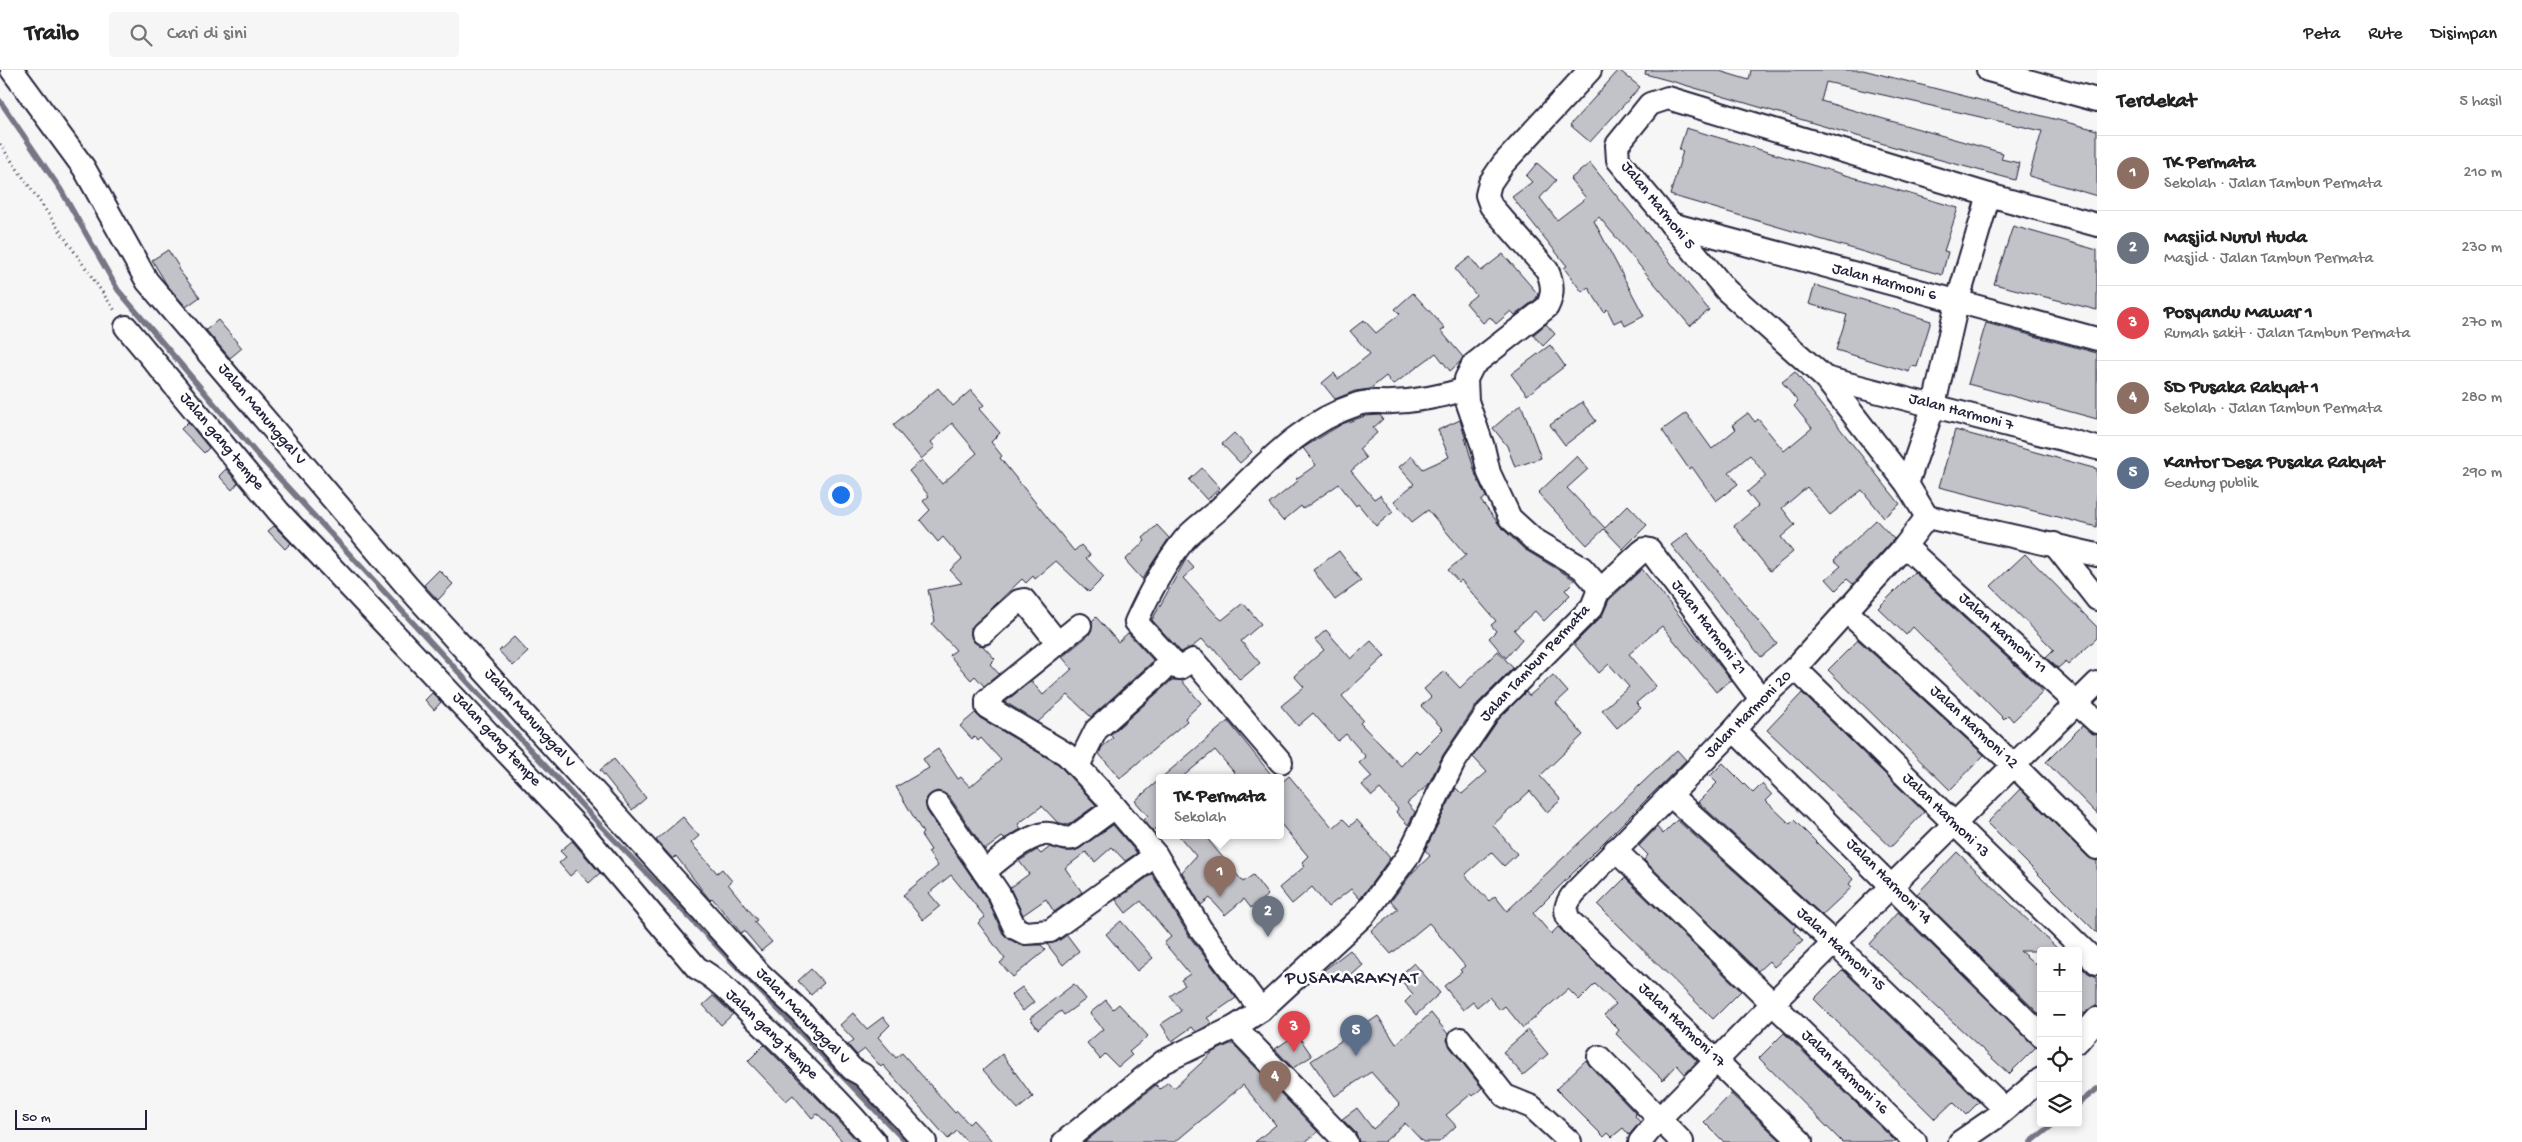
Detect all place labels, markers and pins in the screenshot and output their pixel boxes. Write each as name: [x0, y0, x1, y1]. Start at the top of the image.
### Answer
pin: 1: [1204, 856, 1236, 897]
pin: 2: [1252, 896, 1284, 937]
pin: 3: [1278, 1011, 1310, 1052]
pin: 5: [1340, 1015, 1372, 1056]
pin: 4: [1259, 1061, 1291, 1102]

